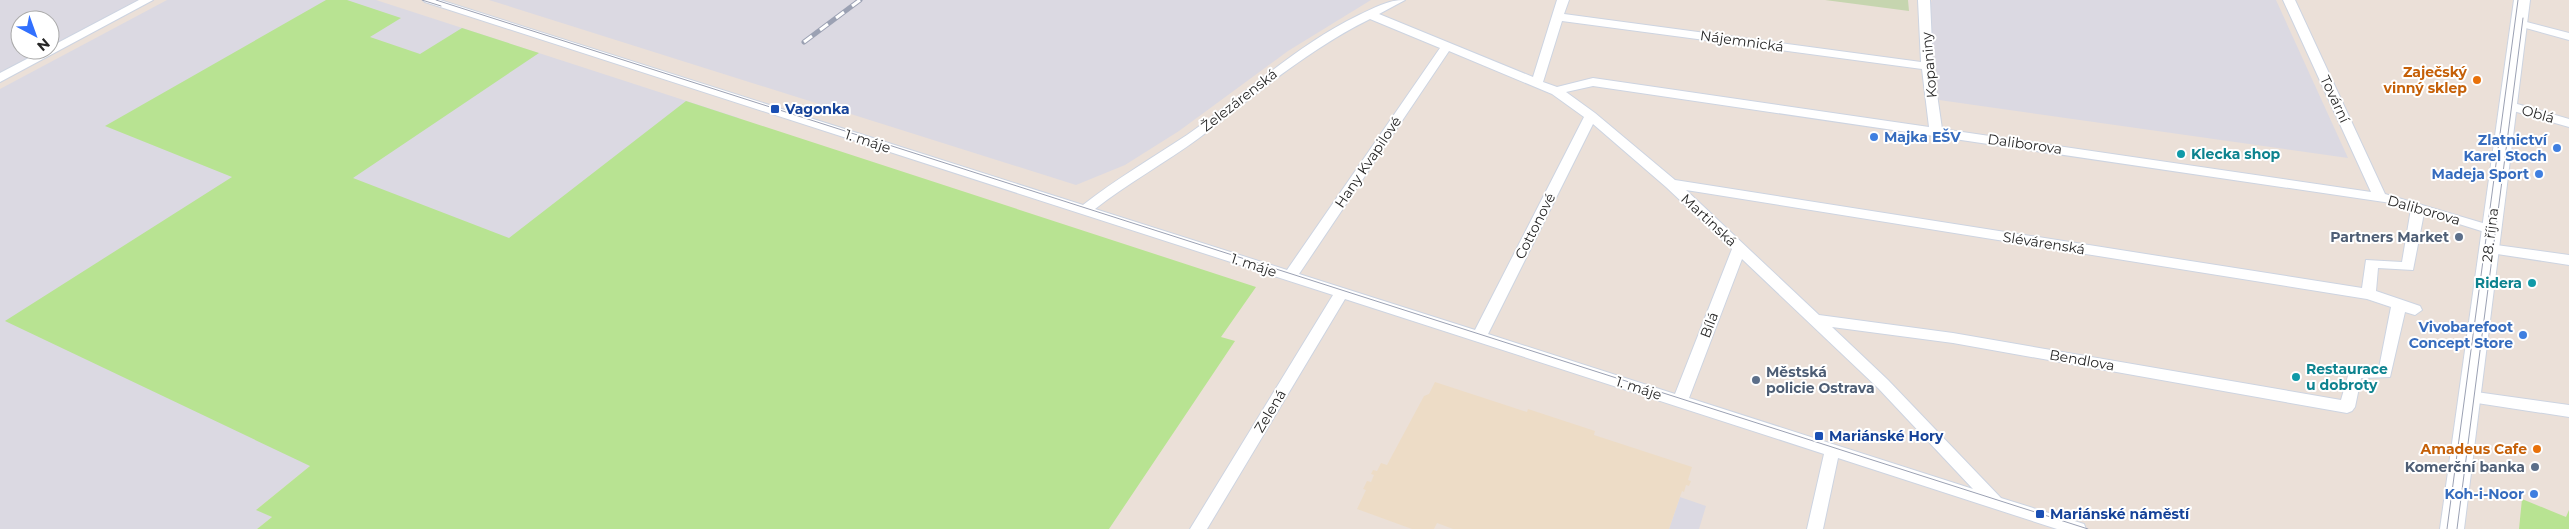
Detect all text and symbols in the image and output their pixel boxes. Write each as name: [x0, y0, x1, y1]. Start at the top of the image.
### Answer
north arrow: [10, 10, 60, 60]
street label: Nájemnická: [1699, 26, 1785, 56]
street label: Kopaniny: [1917, 31, 1941, 99]
text: N: [33, 34, 54, 55]
place label: Zaječský vinný sklep: [2383, 63, 2468, 97]
street label: Železárenská: [1197, 65, 1281, 135]
street label: Tovární: [2316, 72, 2354, 127]
marker: Zaječský vinný sklep: [2471, 74, 2483, 86]
place label: Vagonka: [784, 100, 850, 118]
street label: Oblá: [2520, 101, 2556, 127]
marker: Vagonka: [769, 103, 781, 115]
street label: Hany Kvapilové: [1331, 113, 1405, 211]
street label: 1. máje: [843, 125, 893, 157]
place label: Majka EŠV: [1884, 128, 1961, 146]
street label: Daliborova: [1987, 130, 2063, 158]
marker: Majka EŠV: [1868, 131, 1880, 143]
place label: Zlatnictví Karel Stoch: [2463, 131, 2549, 165]
marker: Zlatnictví Karel Stoch: [2551, 142, 2563, 154]
place label: Klecka shop: [2191, 145, 2281, 163]
marker: Klecka shop: [2175, 148, 2187, 160]
place label: Madeja Sport: [2432, 165, 2529, 183]
marker: Madeja Sport: [2533, 168, 2545, 180]
street label: Cottonové: [1511, 190, 1559, 262]
street label: Martinská: [1677, 190, 1741, 250]
street label: Daliborova: [2385, 191, 2463, 229]
street label: 28. října: [2478, 207, 2502, 263]
street label: Slévárenská: [2002, 228, 2086, 258]
place label: Partners Market: [2330, 228, 2449, 246]
marker: Partners Market: [2453, 231, 2465, 243]
street label: 1. máje: [1229, 249, 1279, 281]
place label: Ridera: [2475, 274, 2522, 292]
marker: Ridera: [2526, 277, 2538, 289]
street label: Bílá: [1696, 309, 1722, 341]
place label: Vivobarefoot Concept Store: [2409, 318, 2513, 352]
marker: Vivobarefoot Concept Store: [2517, 329, 2529, 341]
street label: Bendlova: [2048, 345, 2116, 375]
place label: Restaurace u dobroty: [2306, 360, 2388, 394]
place label: Městská policie Ostrava: [1766, 363, 1875, 397]
marker: Restaurace u dobroty: [2290, 371, 2302, 383]
street label: 1. máje: [1614, 372, 1664, 404]
marker: Městská policie Ostrava: [1750, 374, 1762, 386]
street label: Zelená: [1250, 386, 1290, 436]
place label: Mariánské Hory: [1829, 427, 1944, 445]
marker: Mariánské Hory: [1813, 430, 1825, 442]
place label: Amadeus Cafe: [2419, 440, 2527, 458]
marker: Amadeus Cafe: [2531, 443, 2543, 455]
place label: Komerční banka: [2405, 458, 2525, 476]
marker: Komerční banka: [2529, 461, 2541, 473]
place label: Koh-i-Noor: [2444, 485, 2524, 503]
marker: Koh-i-Noor: [2528, 488, 2540, 500]
place label: Mariánské náměstí: [2050, 505, 2191, 523]
marker: Mariánské náměstí: [2034, 508, 2046, 520]

